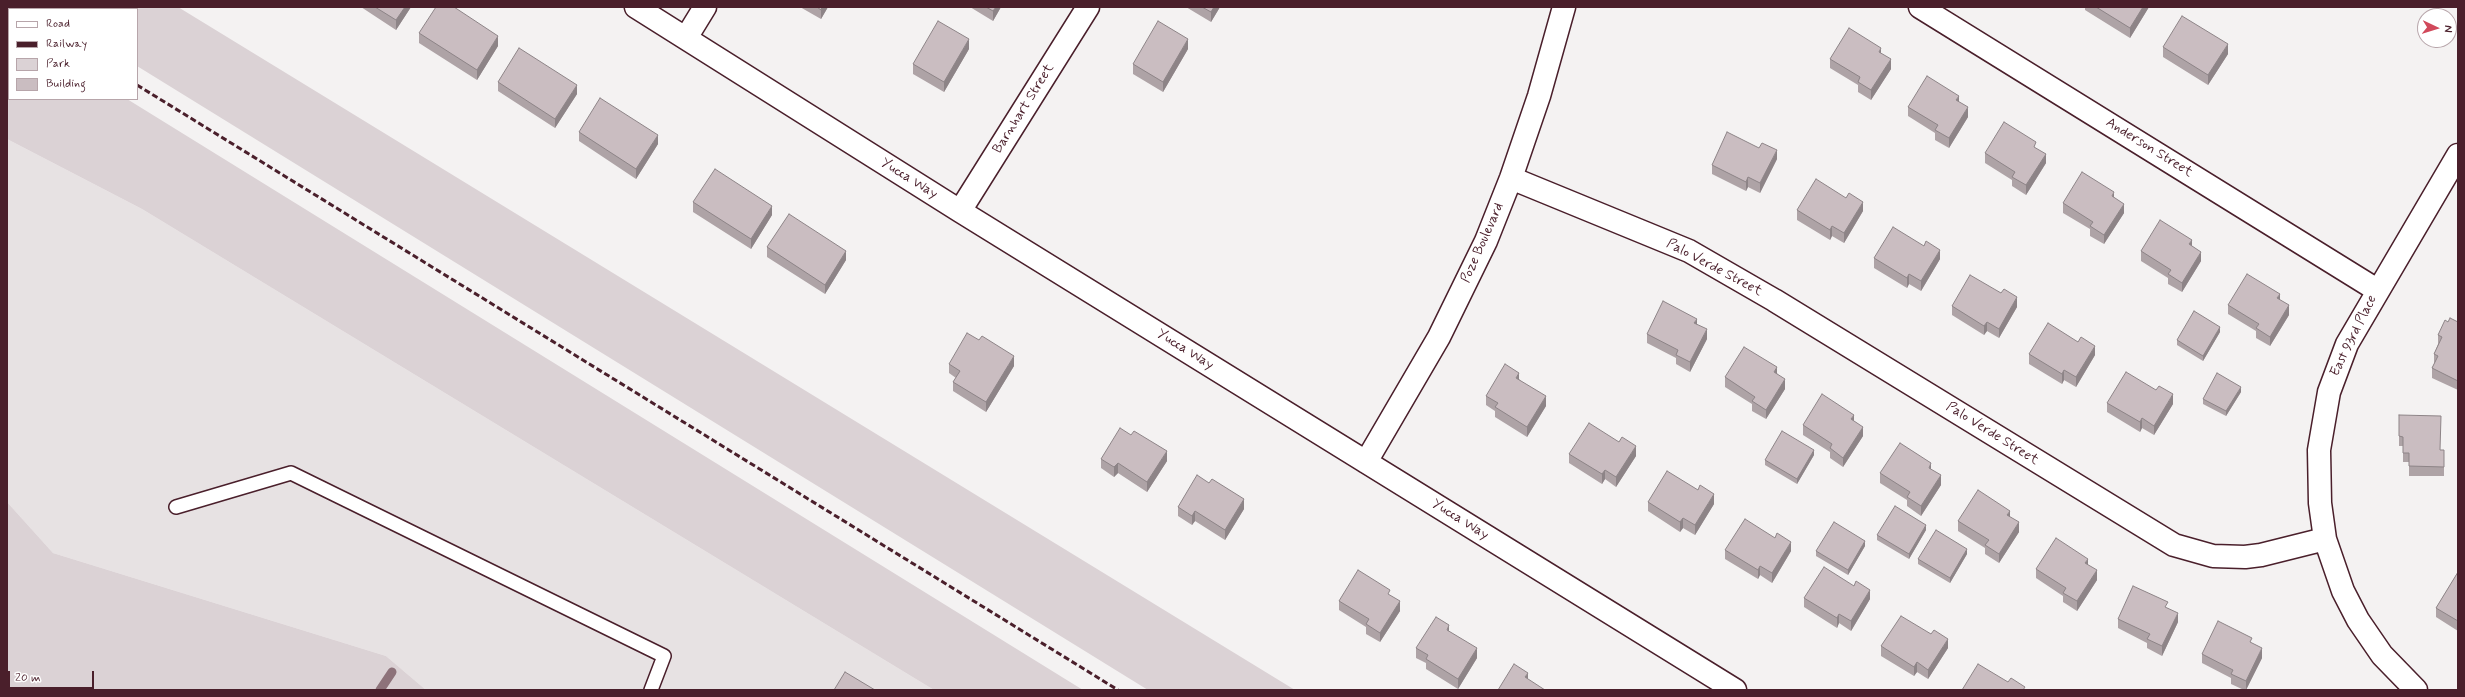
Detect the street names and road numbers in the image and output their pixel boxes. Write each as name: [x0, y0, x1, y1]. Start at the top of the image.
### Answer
street label: Barnhart Street: [990, 61, 1058, 157]
street label: Anderson Street: [2102, 115, 2196, 181]
street label: Yucca Way: [877, 155, 941, 203]
street label: Poze Boulevard: [1458, 200, 1508, 286]
street label: Palo Verde Street: [1663, 236, 1765, 300]
street label: East 93rd Place: [2327, 293, 2381, 379]
street label: Yucca Way: [1153, 326, 1217, 374]
street label: Palo Verde Street: [1943, 399, 2041, 469]
street label: Yucca Way: [1428, 496, 1492, 544]

